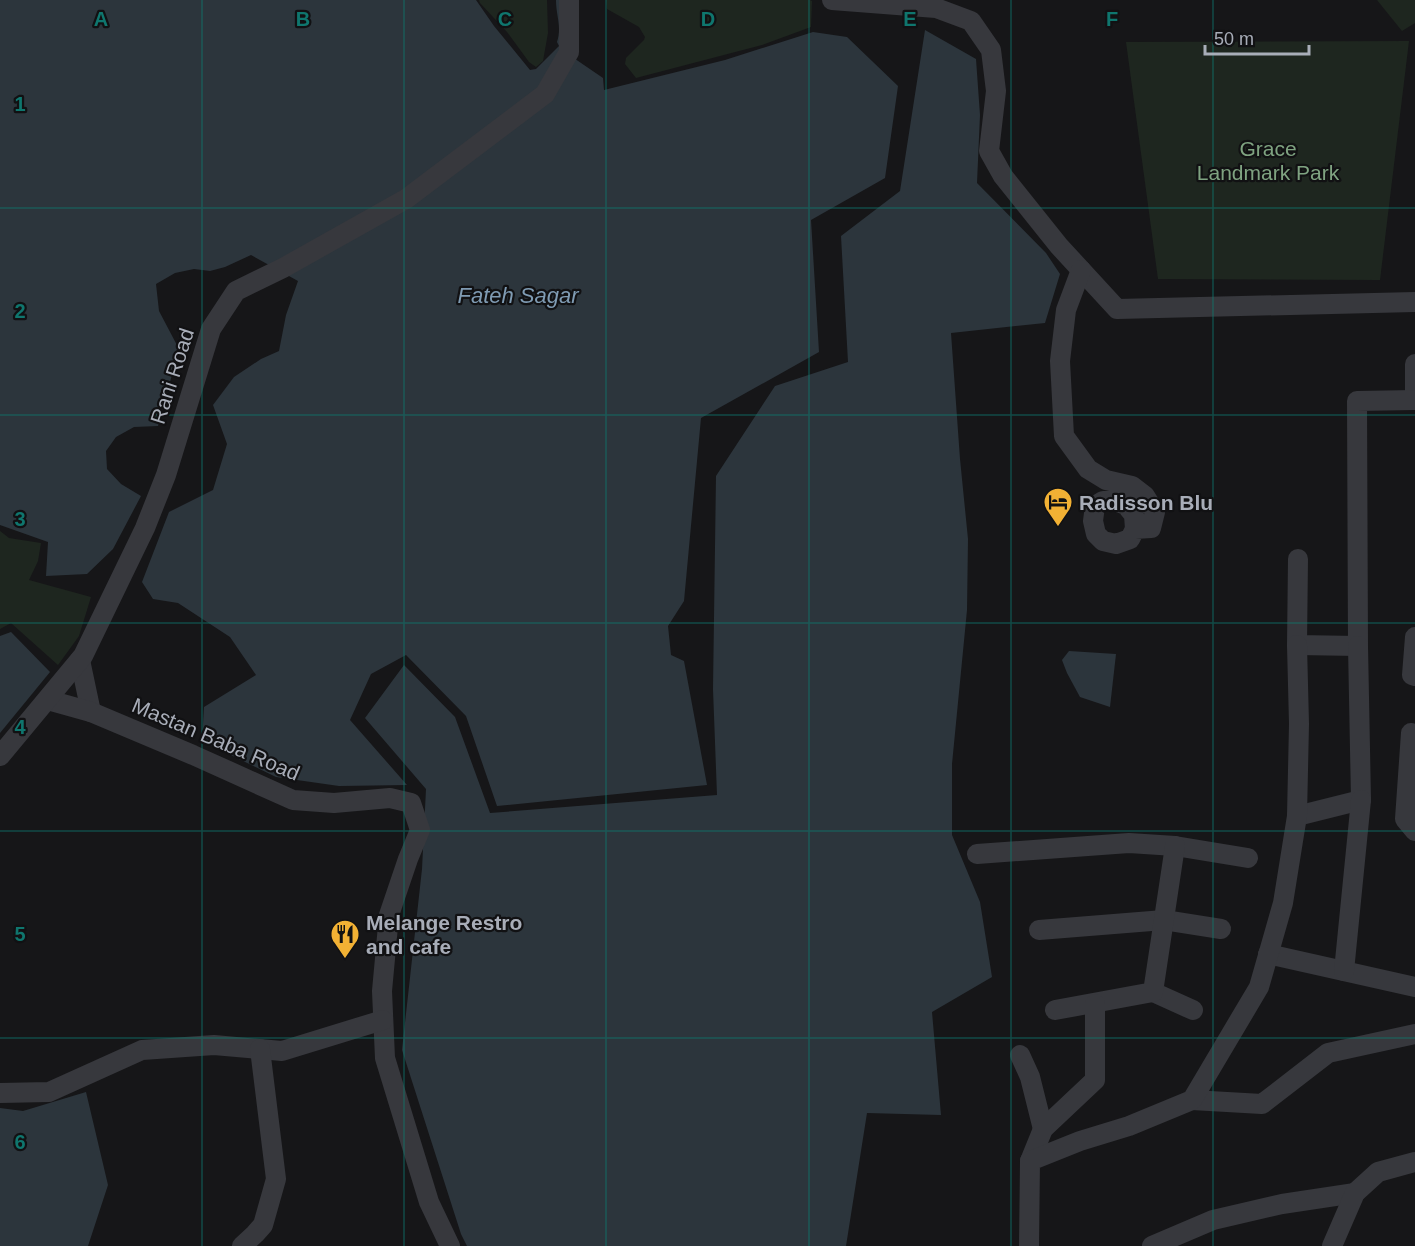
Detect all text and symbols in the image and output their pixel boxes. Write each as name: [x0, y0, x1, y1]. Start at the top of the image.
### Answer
text: A: [94, 8, 108, 30]
text: B: [296, 8, 310, 30]
text: C: [498, 8, 512, 30]
text: D: [701, 8, 715, 30]
text: E: [903, 8, 917, 30]
text: F: [1106, 8, 1118, 30]
scale bar: [1205, 18, 1308, 56]
text: 50 m: [1214, 29, 1254, 49]
text: 1: [14, 93, 26, 115]
park label: Grace Landmark Park: [1197, 137, 1340, 184]
water label: Fateh Sagar: [457, 283, 580, 308]
text: 2: [14, 300, 26, 322]
street label: Rani Road: [146, 325, 198, 427]
hotel icon: Radisson Blu: [1042, 486, 1074, 528]
place label: Radisson Blu: [1079, 491, 1213, 514]
text: 3: [14, 508, 26, 530]
street label: Mastan Baba Road: [129, 693, 303, 785]
text: 4: [14, 716, 26, 738]
place label: Melange Restro and cafe: [366, 911, 522, 958]
restaurant icon: Melange Restro and cafe: [329, 918, 361, 960]
text: 5: [14, 923, 26, 945]
text: 6: [14, 1131, 26, 1153]

